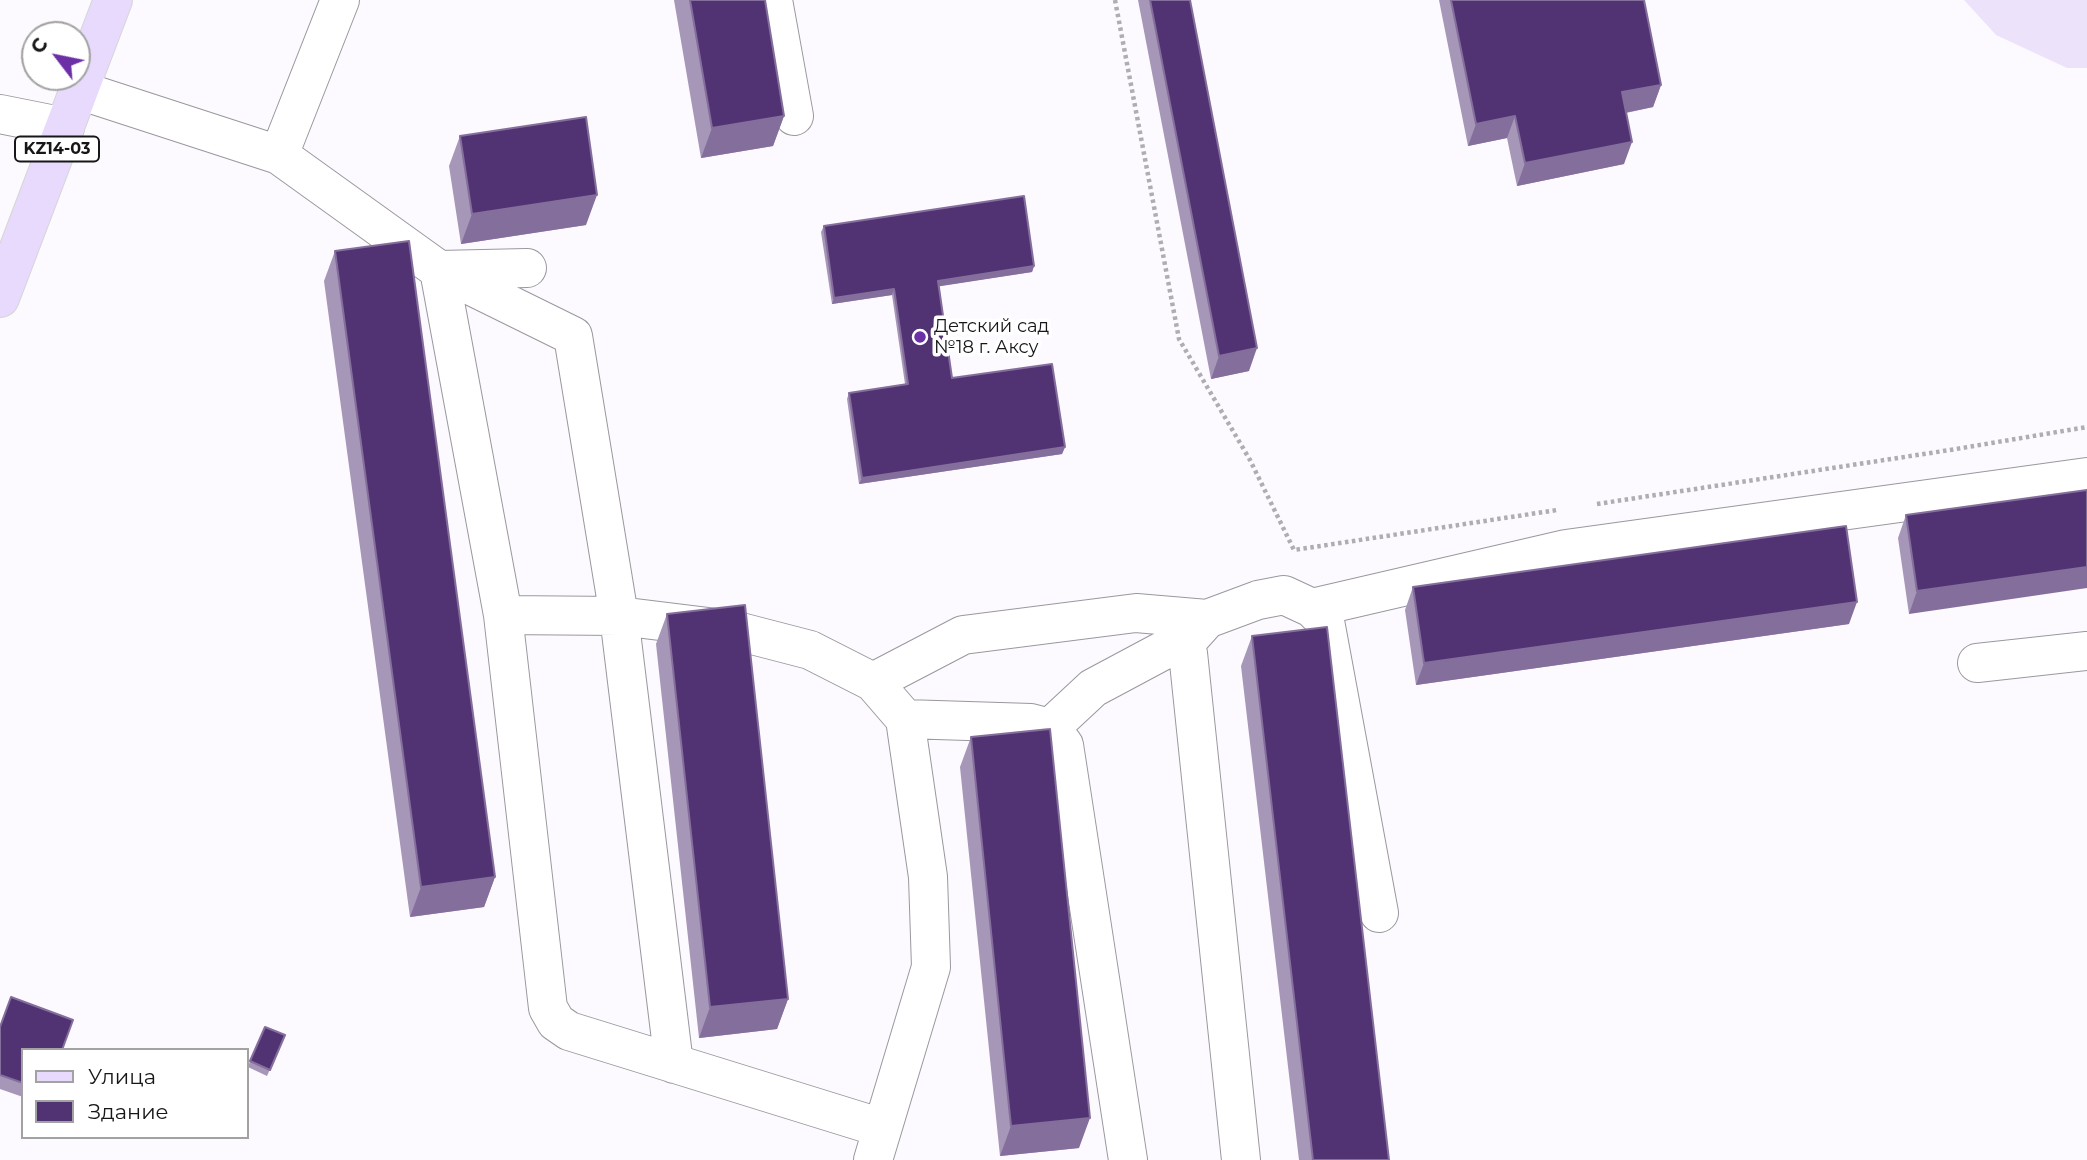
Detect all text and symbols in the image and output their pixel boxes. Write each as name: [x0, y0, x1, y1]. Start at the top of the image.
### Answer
north arrow: [21, 21, 91, 91]
text: С: [26, 34, 53, 58]
road number: KZ14-03: [15, 136, 99, 162]
place label: Детский сад №18 г. Аксу: [934, 316, 1049, 358]
marker: Детский сад №18 г. Аксу: [912, 329, 928, 345]
legend: [21, 1048, 248, 1139]
text: Улица: [88, 1064, 156, 1089]
text: Здание: [88, 1099, 169, 1124]

